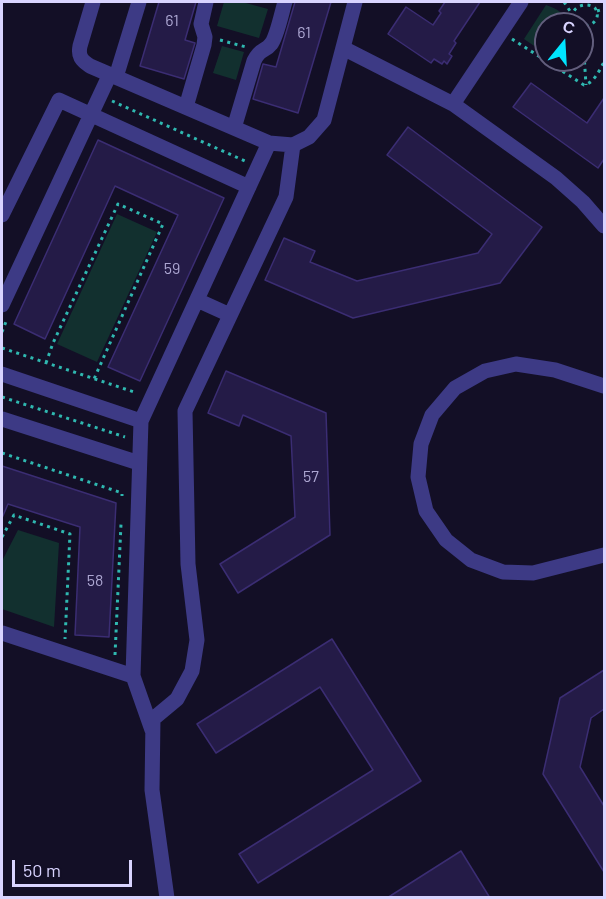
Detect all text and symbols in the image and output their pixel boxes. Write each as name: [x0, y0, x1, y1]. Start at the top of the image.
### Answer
house number: 61: [165, 11, 179, 31]
north arrow: [534, 12, 594, 72]
text: С: [561, 15, 578, 37]
house number: 61: [297, 23, 311, 43]
house number: 59: [164, 259, 180, 279]
house number: 57: [303, 467, 319, 487]
house number: 58: [87, 571, 103, 591]
scale bar: [15, 848, 135, 886]
text: 50 m: [23, 859, 61, 881]

